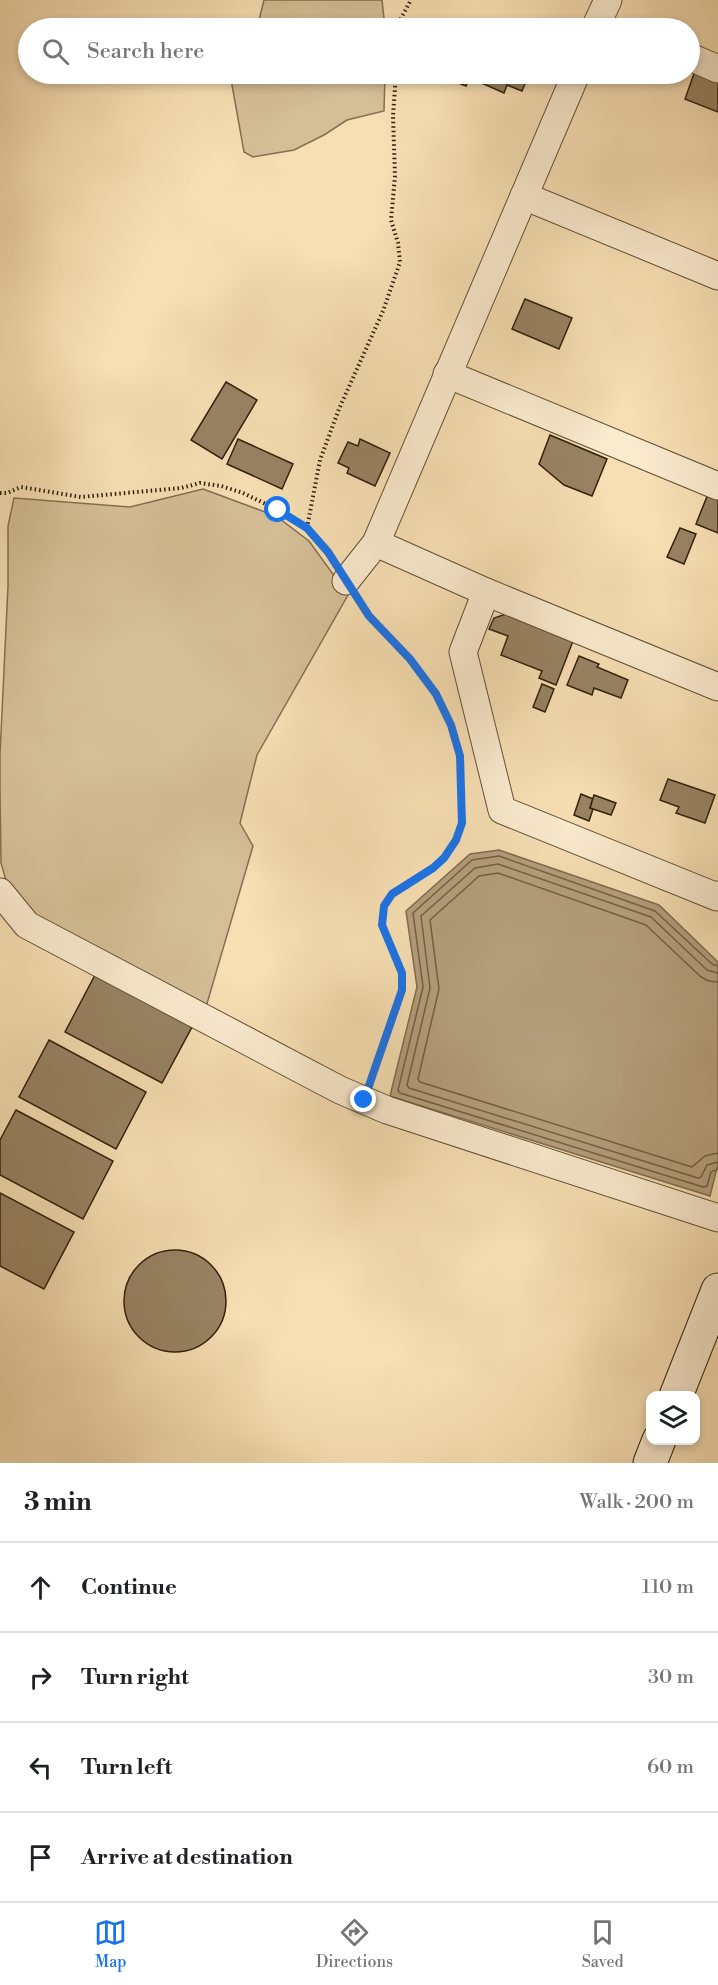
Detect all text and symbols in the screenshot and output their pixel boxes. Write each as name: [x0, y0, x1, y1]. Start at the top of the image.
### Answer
search box: [18, 18, 700, 84]
icon: search: [39, 35, 72, 68]
text: Search here: [87, 38, 204, 65]
route start: [264, 496, 290, 522]
route end: [350, 1086, 376, 1112]
map controls: [646, 1391, 700, 1445]
button: layers: [646, 1391, 700, 1445]
text: 3 min: [24, 1486, 92, 1518]
text: Walk · 200 m: [580, 1490, 694, 1515]
icon: ahead: [24, 1571, 57, 1604]
text: Continue: [81, 1574, 177, 1601]
text: 110 m: [642, 1575, 694, 1600]
icon: right: [24, 1661, 57, 1694]
text: Turn right: [81, 1664, 189, 1691]
text: 30 m: [648, 1665, 694, 1690]
icon: left: [24, 1751, 57, 1784]
text: Turn left: [81, 1754, 172, 1781]
text: 60 m: [647, 1755, 694, 1780]
icon: arrive: [24, 1841, 57, 1874]
text: Arrive at destination: [81, 1844, 293, 1871]
tab: Map: [94, 1916, 127, 1972]
tab: Directions: [316, 1916, 393, 1972]
tab: Saved: [582, 1916, 624, 1972]

